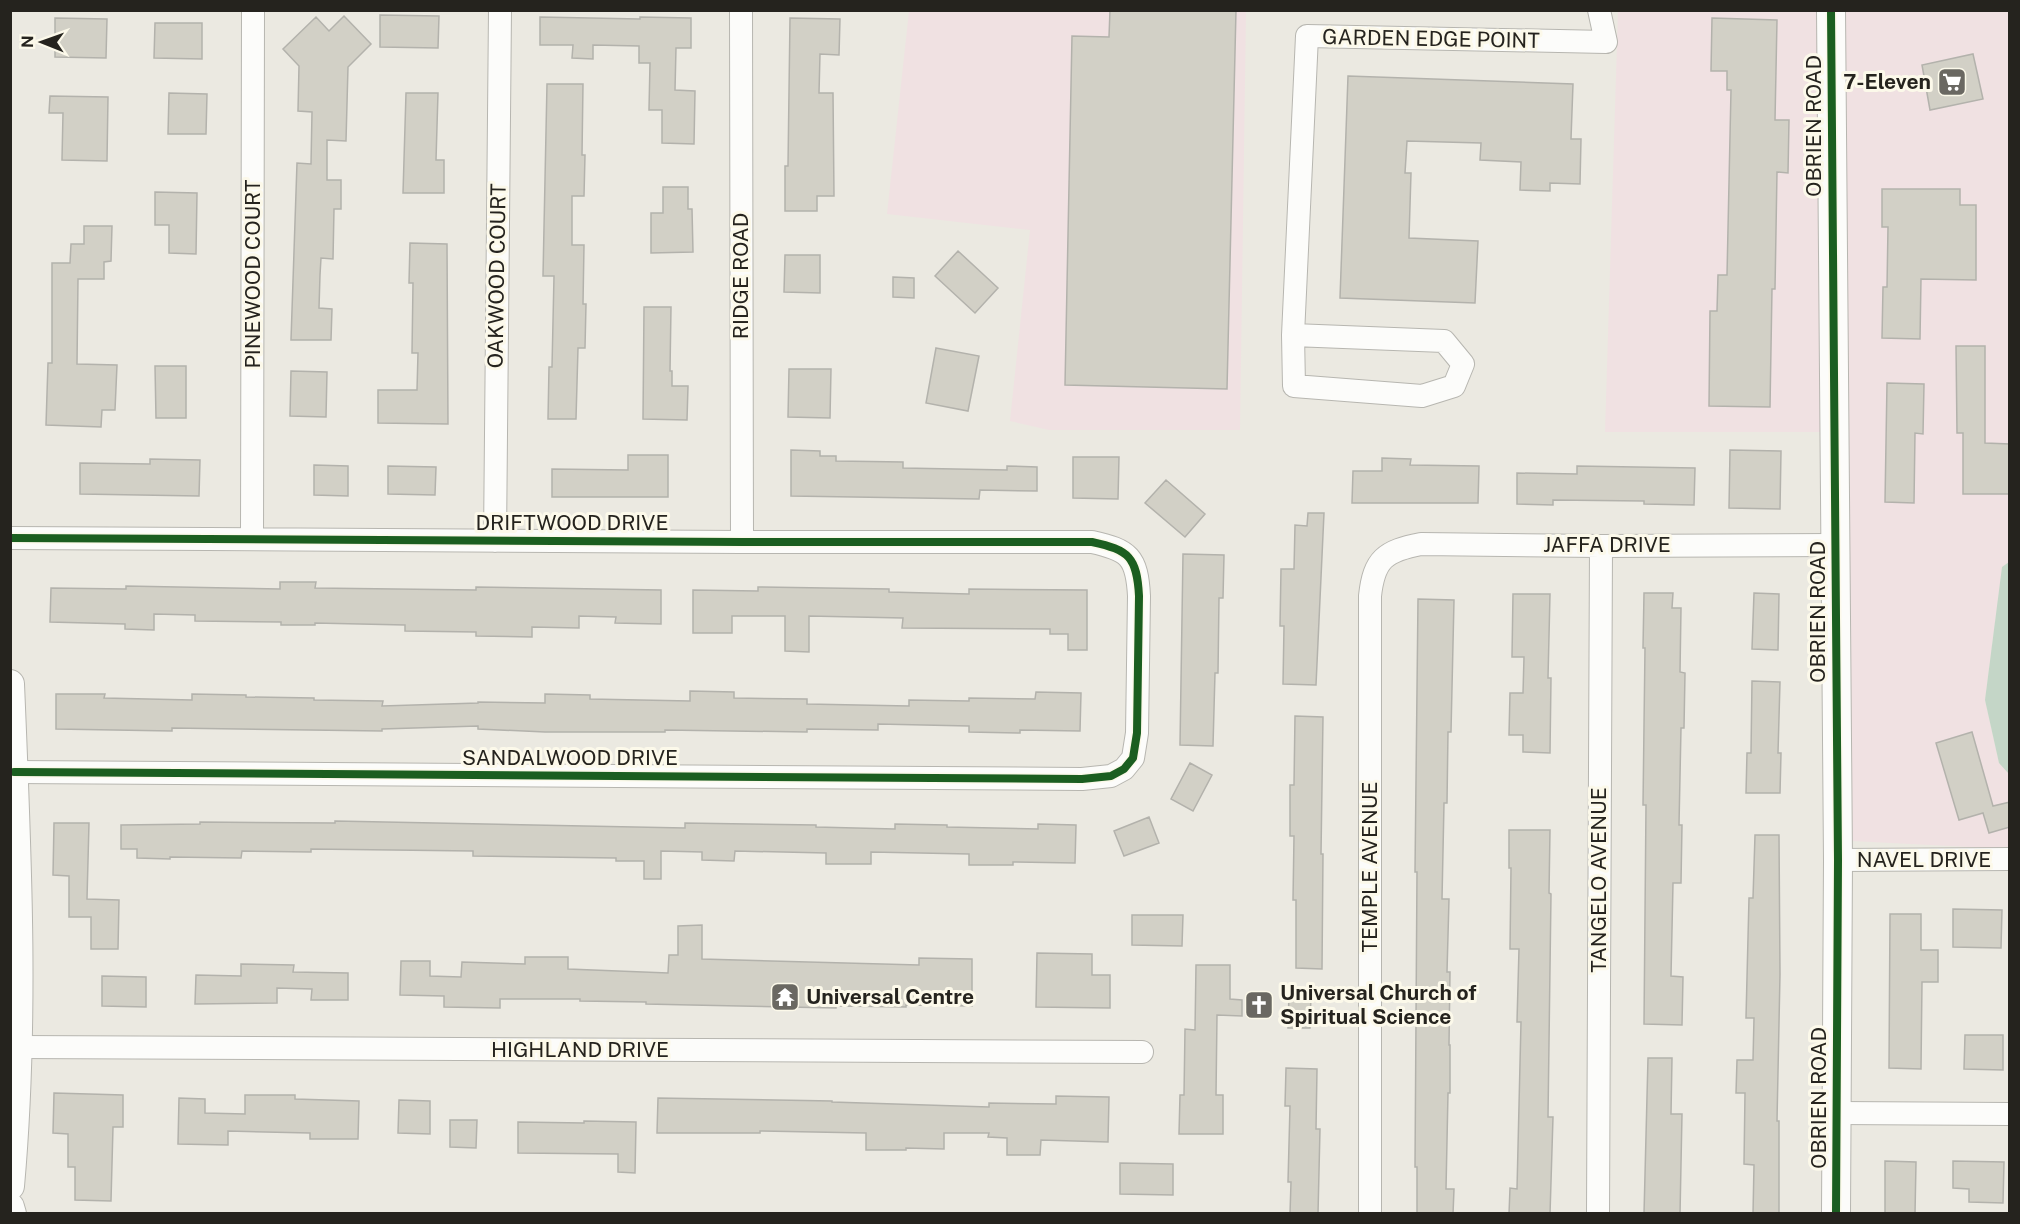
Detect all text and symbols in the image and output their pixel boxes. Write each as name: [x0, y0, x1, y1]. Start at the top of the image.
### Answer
north arrow: [12, 12, 72, 72]
street label: GARDEN EDGE POINT: [1322, 24, 1540, 53]
text: N: [18, 35, 37, 48]
street label: OBRIEN ROAD: [1801, 55, 1826, 197]
supermarket icon: 7-Eleven: [1936, 66, 1968, 98]
place label: 7-Eleven: [1843, 69, 1931, 94]
street label: PINEWOOD COURT: [240, 179, 265, 369]
street label: OAKWOOD COURT: [482, 183, 511, 369]
street label: RIDGE ROAD: [728, 213, 753, 339]
street label: DRIFTWOOD DRIVE: [476, 510, 668, 535]
street label: JAFFA DRIVE: [1543, 532, 1671, 557]
street label: OBRIEN ROAD: [1805, 541, 1830, 683]
street label: SANDALWOOD DRIVE: [462, 745, 678, 770]
street label: TEMPLE AVENUE: [1357, 781, 1382, 953]
street label: TANGELO AVENUE: [1586, 787, 1611, 973]
street label: NAVEL DRIVE: [1857, 847, 1991, 872]
place label: Universal Church of Spiritual Science: [1280, 980, 1477, 1029]
temple icon: Universal Centre: [769, 981, 801, 1013]
place label: Universal Centre: [806, 984, 974, 1009]
church icon: Universal Church of Spiritual Science: [1243, 989, 1275, 1021]
street label: OBRIEN ROAD: [1806, 1027, 1831, 1169]
street label: HIGHLAND DRIVE: [491, 1037, 669, 1062]

